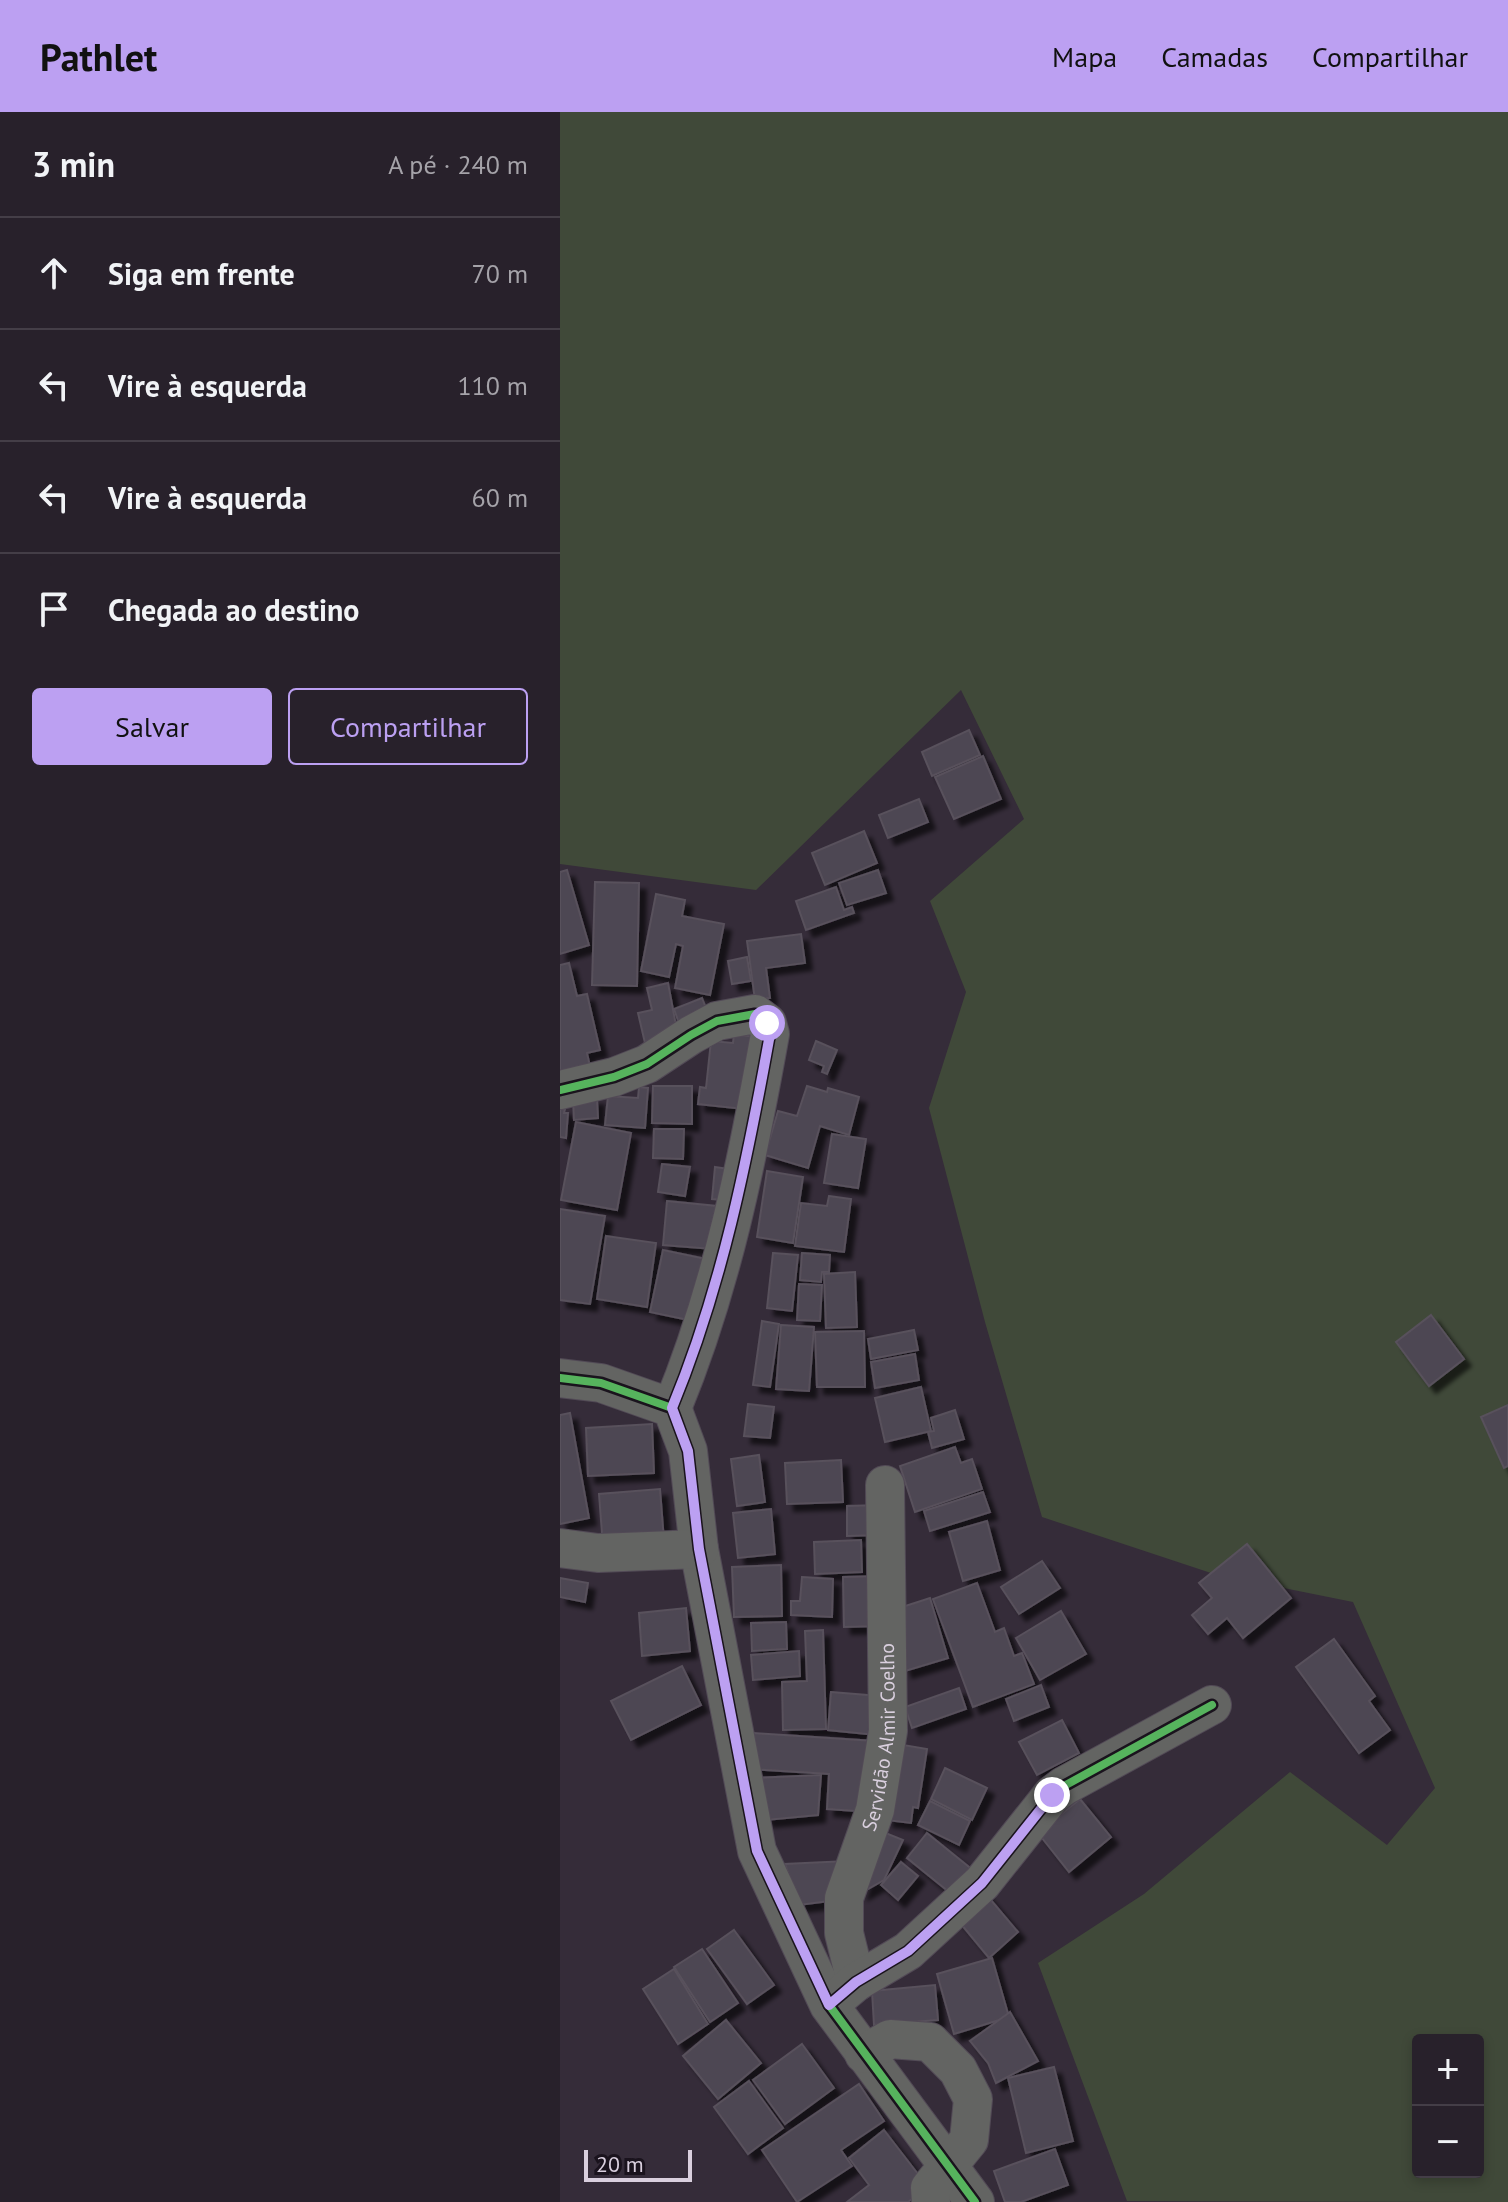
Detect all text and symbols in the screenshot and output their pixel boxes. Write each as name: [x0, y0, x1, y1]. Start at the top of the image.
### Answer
text: Pathlet: [40, 32, 157, 81]
text: Mapa: [1052, 38, 1117, 75]
text: Camadas: [1161, 38, 1268, 75]
text: Compartilhar: [1312, 38, 1468, 75]
text: 3 min: [32, 142, 115, 186]
text: A pé · 240 m: [388, 148, 528, 181]
icon: ahead: [32, 251, 76, 295]
text: Siga em frente: [108, 254, 295, 293]
text: 70 m: [472, 257, 528, 290]
icon: left: [32, 363, 76, 407]
text: Vire à esquerda: [108, 366, 307, 405]
text: 110 m: [457, 369, 528, 402]
icon: left: [32, 475, 76, 519]
text: Vire à esquerda: [108, 478, 307, 517]
text: 60 m: [472, 481, 528, 514]
icon: arrive: [32, 587, 76, 631]
text: Chegada ao destino: [108, 590, 359, 629]
button: Salvar: [32, 688, 272, 765]
button: Compartilhar: [288, 688, 528, 765]
route start: [749, 1005, 785, 1041]
street label: Servidão Almir Coelho: [856, 1643, 901, 1834]
route end: [1034, 1777, 1070, 1813]
map controls: [1412, 2034, 1484, 2178]
button: +: [1412, 2034, 1484, 2106]
button: −: [1412, 2106, 1484, 2178]
scale bar: [584, 2146, 692, 2182]
text: 20 m: [596, 2150, 644, 2178]

